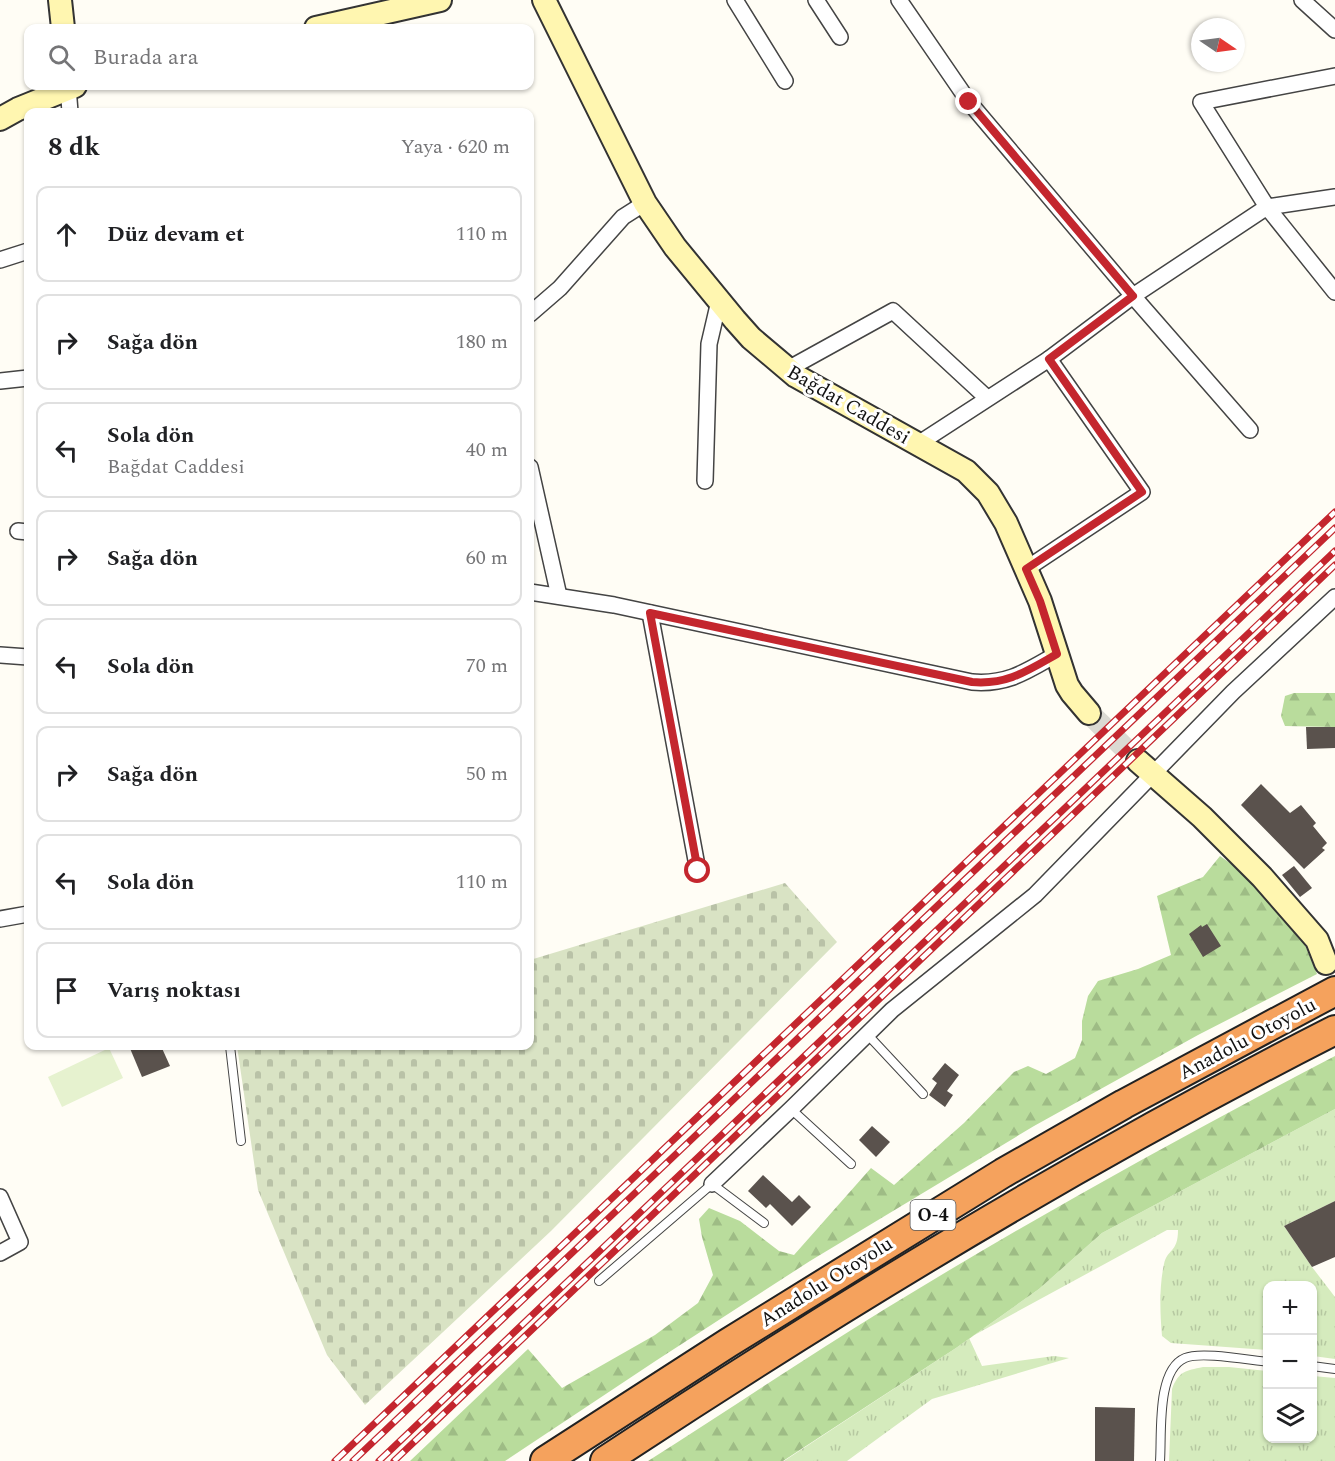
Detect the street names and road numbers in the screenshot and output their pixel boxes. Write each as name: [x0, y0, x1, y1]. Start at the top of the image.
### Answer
street label: Bağdat Caddesi: [781, 357, 916, 452]
street label: Anadolu Otoyolu: [1173, 990, 1322, 1088]
road number: O-4: [910, 1200, 956, 1230]
street label: Anadolu Otoyolu: [754, 1229, 899, 1335]

